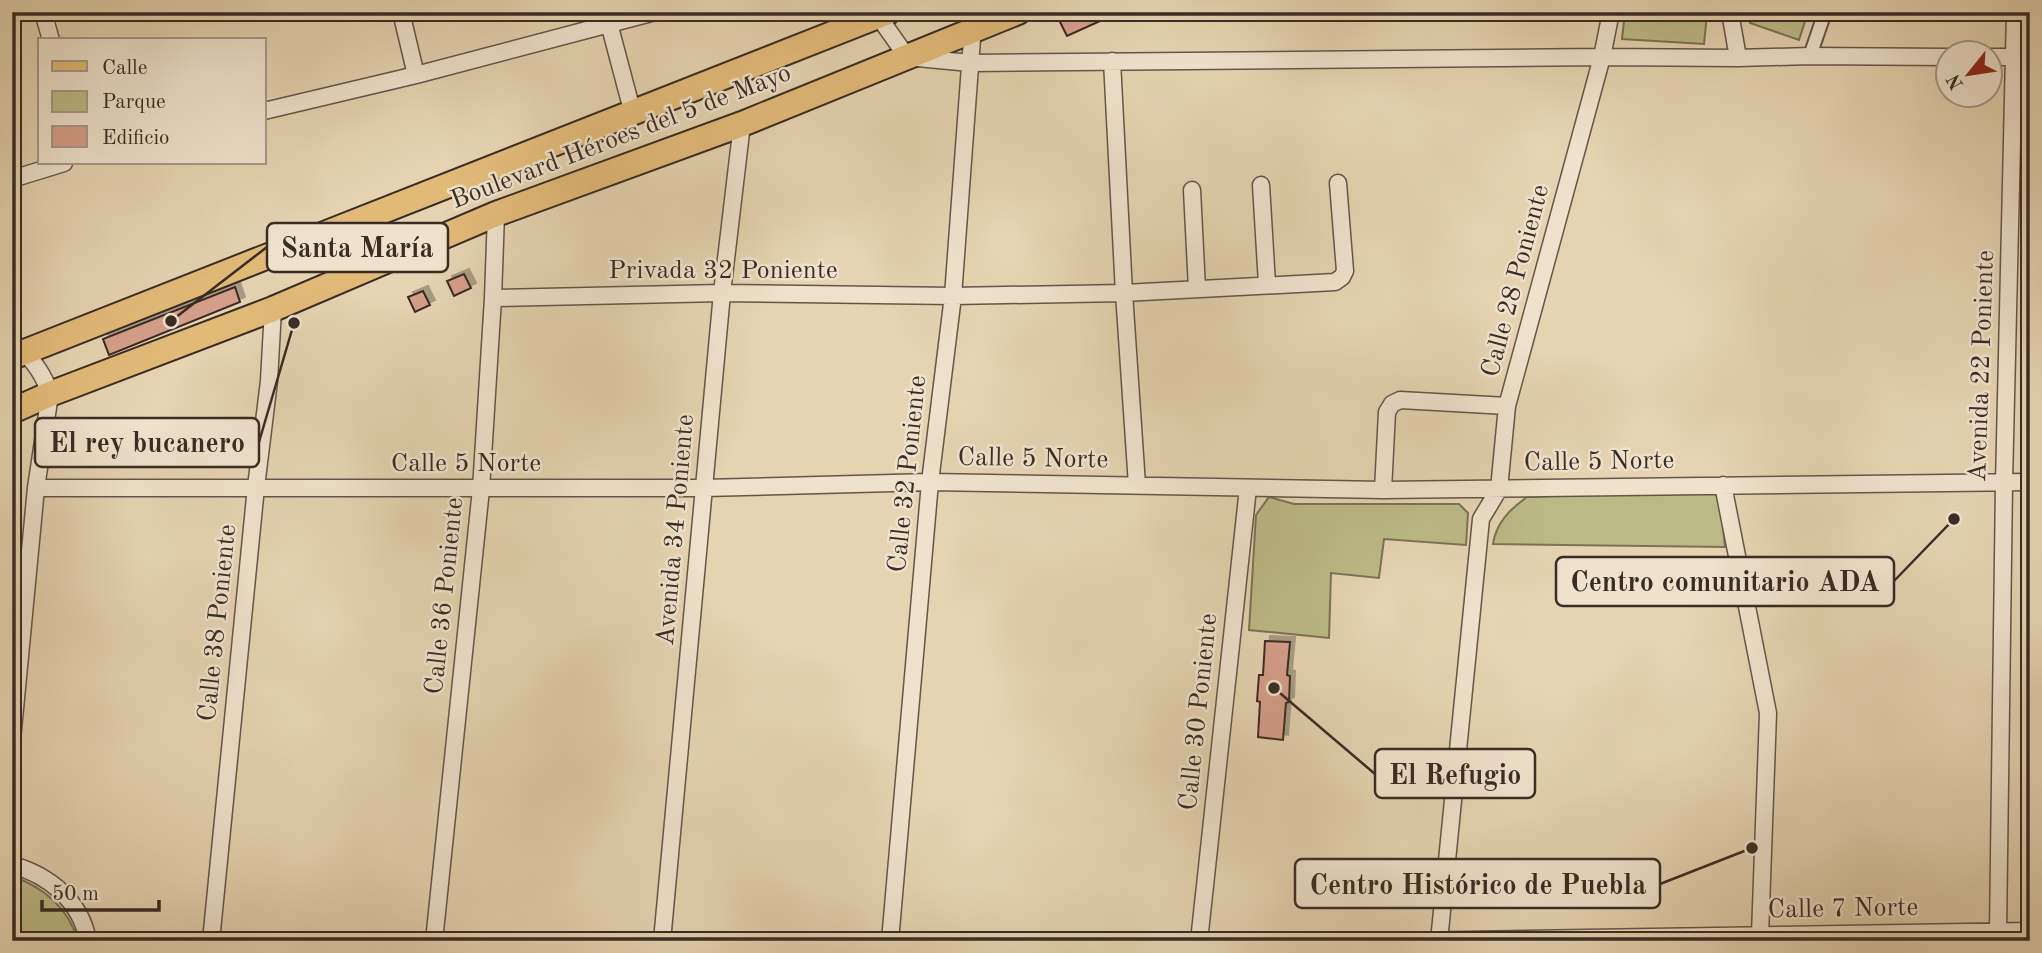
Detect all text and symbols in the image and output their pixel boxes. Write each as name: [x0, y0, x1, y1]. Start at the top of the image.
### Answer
legend: [38, 38, 266, 164]
north arrow: [1934, 38, 2004, 108]
text: Calle: [102, 58, 147, 79]
street label: Boulevard Héroes del 5 de Mayo: [447, 60, 795, 214]
text: N: [1944, 70, 1968, 92]
text: Parque: [102, 92, 166, 113]
text: Edificio: [102, 128, 170, 149]
street label: Calle 28 Poniente: [1478, 182, 1554, 380]
callout: Santa María: [267, 223, 448, 272]
text: Santa María: [280, 236, 434, 264]
street label: Avenida 22 Poniente: [1965, 249, 1999, 483]
street label: Privada 32 Poniente: [608, 258, 838, 284]
street label: Calle 32 Poniente: [885, 374, 931, 574]
street label: Avenida 34 Poniente: [653, 413, 699, 647]
callout: El rey bucanero: [35, 418, 259, 467]
text: El rey bucanero: [49, 431, 245, 459]
street label: Calle 5 Norte: [958, 445, 1108, 473]
street label: Calle 5 Norte: [1524, 448, 1674, 476]
street label: Calle 5 Norte: [391, 451, 541, 477]
street label: Calle 36 Poniente: [422, 496, 468, 696]
street label: Calle 38 Poniente: [195, 523, 241, 723]
callout: Centro comunitario ADA: [1556, 557, 1894, 606]
text: Centro comunitario ADA: [1570, 570, 1880, 598]
street label: Calle 30 Poniente: [1176, 612, 1222, 812]
callout: El Refugio: [1375, 749, 1535, 798]
text: El Refugio: [1389, 763, 1521, 791]
callout: Centro Histórico de Puebla: [1295, 859, 1660, 908]
scale bar: [42, 869, 159, 913]
text: Centro Histórico de Puebla: [1310, 873, 1646, 901]
text: 50 m: [52, 884, 99, 905]
street label: Calle 7 Norte: [1768, 895, 1918, 923]

